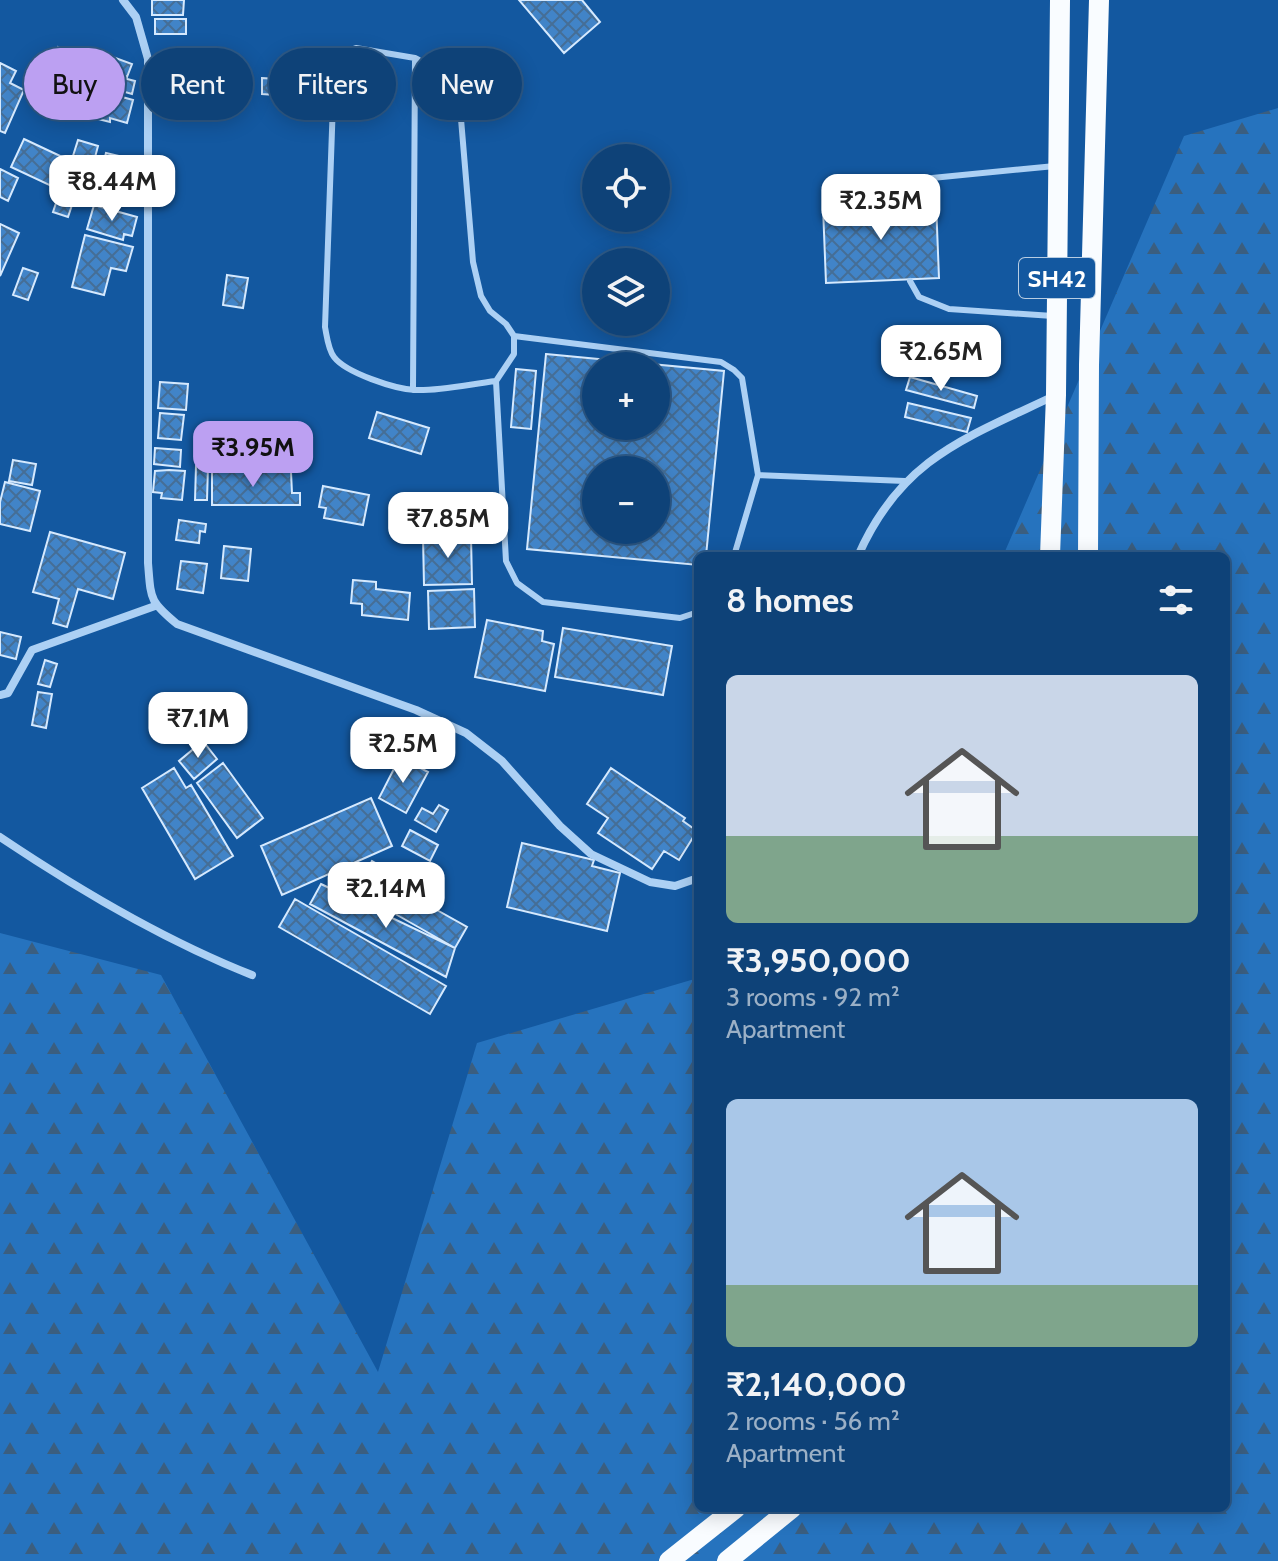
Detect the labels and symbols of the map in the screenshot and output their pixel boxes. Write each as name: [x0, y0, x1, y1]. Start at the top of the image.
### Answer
pin: ₹8.44M: [47, 155, 177, 223]
pin: ₹2.35M: [816, 174, 946, 242]
road number: SH42: [1019, 258, 1095, 298]
pin: ₹2.65M: [876, 325, 1006, 393]
pin: ₹3.95M: [188, 421, 318, 489]
pin: ₹7.85M: [383, 492, 513, 560]
pin: ₹7.1M: [142, 692, 254, 760]
pin: ₹2.5M: [347, 717, 459, 785]
pin: ₹2.14M: [321, 862, 451, 930]

